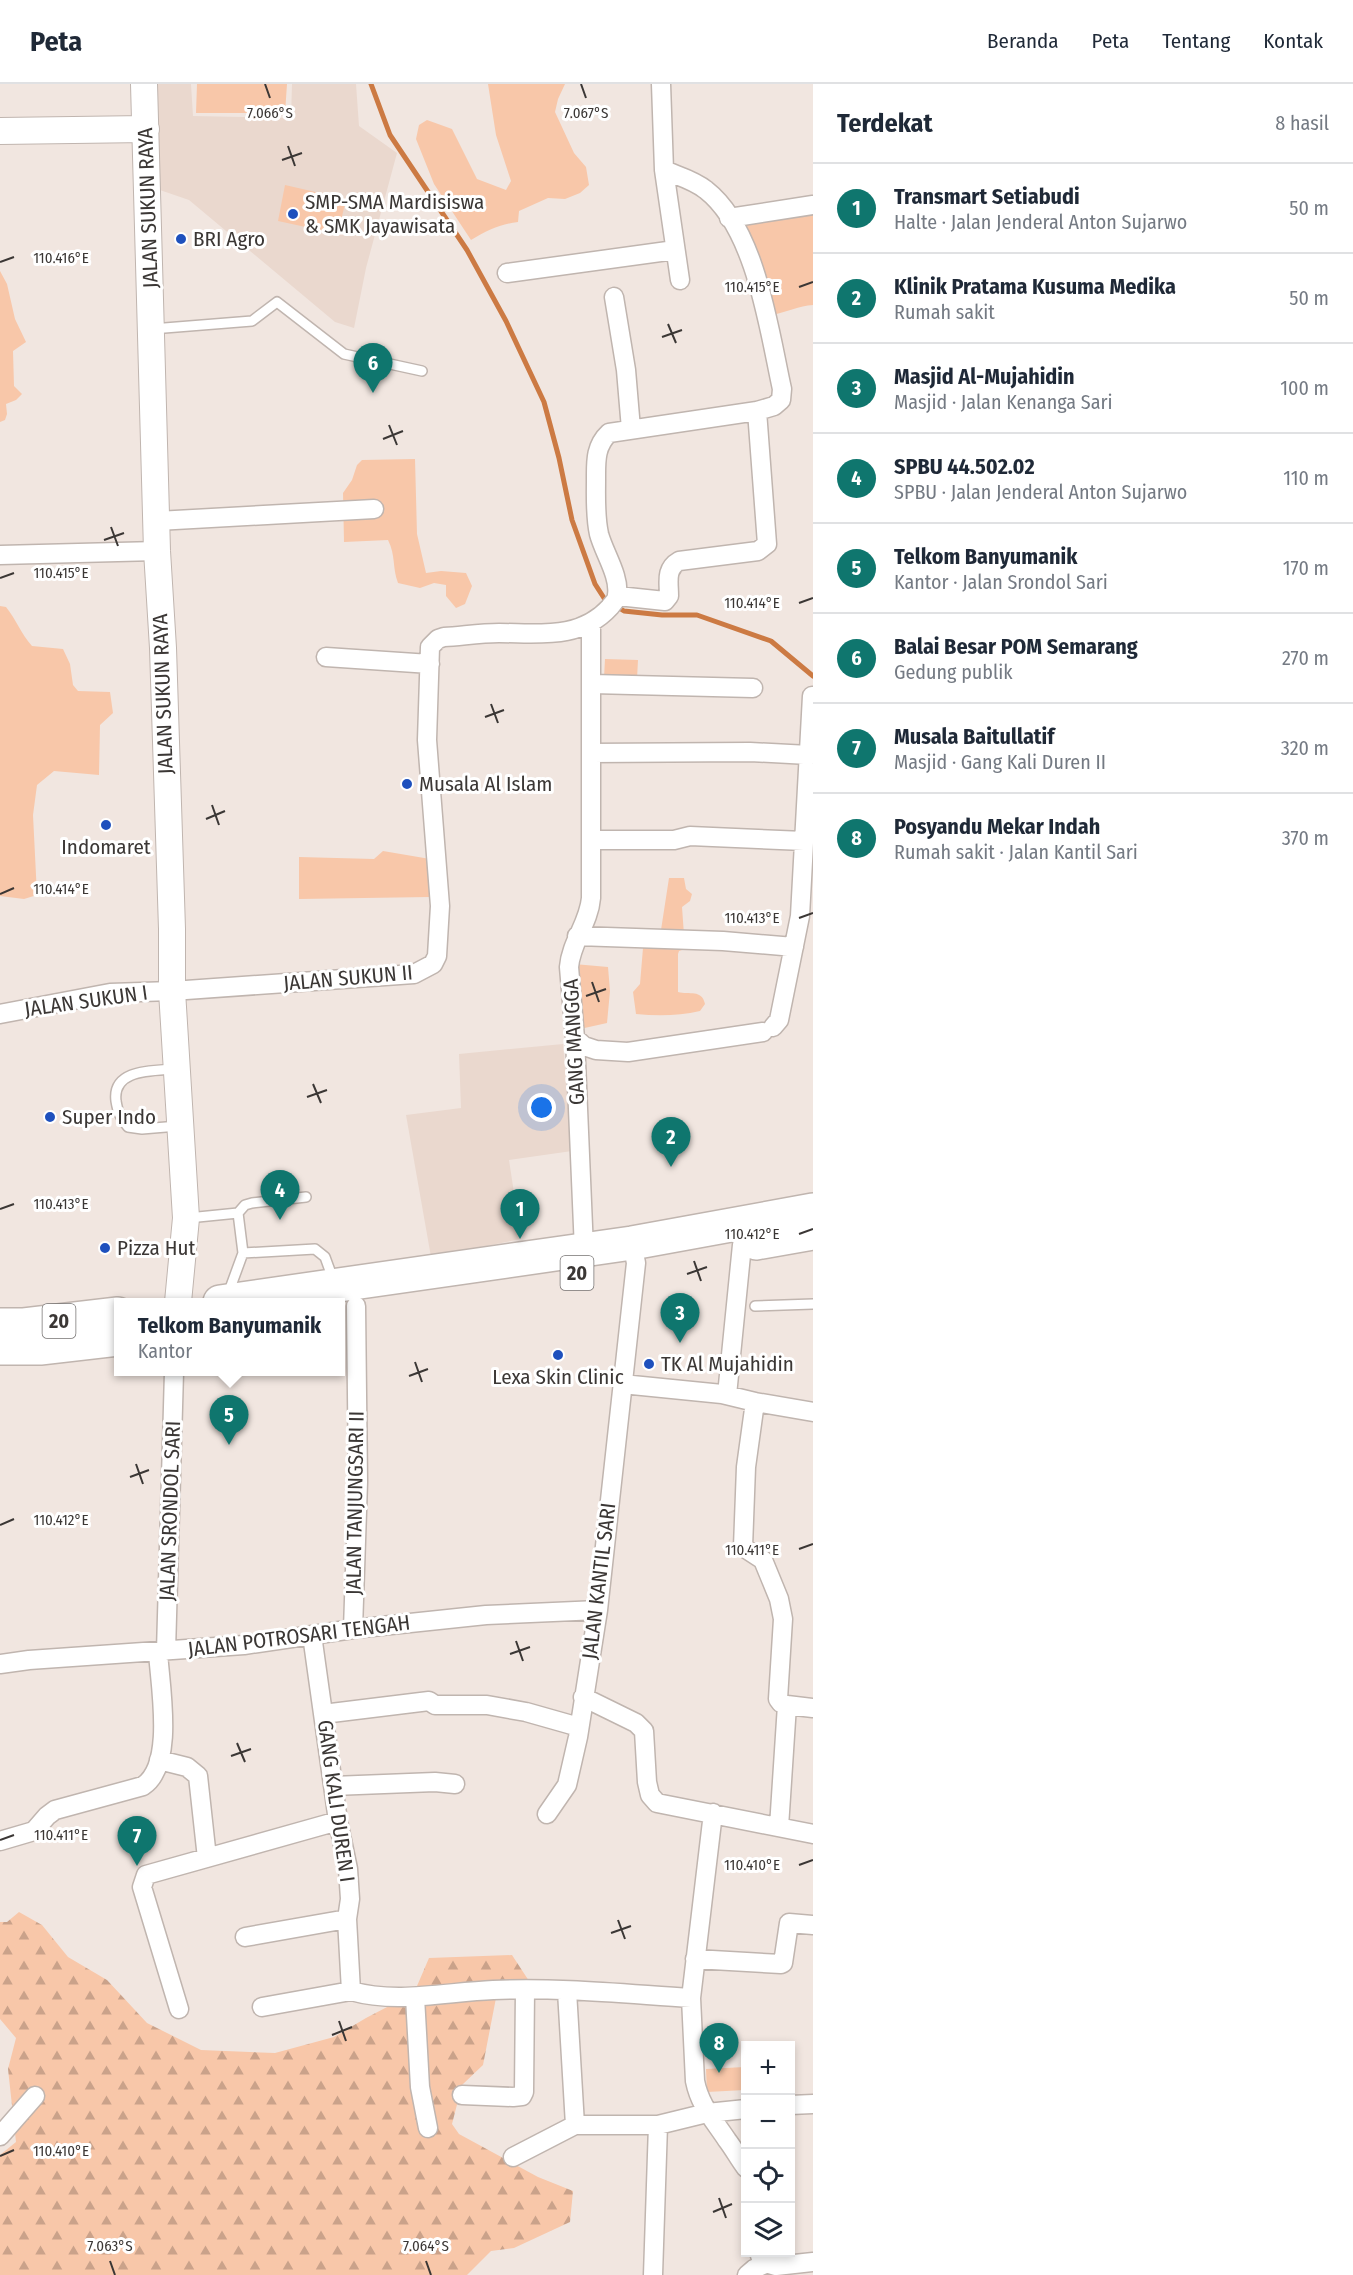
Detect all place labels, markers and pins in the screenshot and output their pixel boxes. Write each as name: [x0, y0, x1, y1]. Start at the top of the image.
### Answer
place label: SMP-SMA Mardisiswa & SMK Jayawisata: [305, 189, 484, 239]
marker: SMP-SMA Mardisiswa & SMK Jayawisata: [286, 207, 300, 221]
place label: BRI Agro: [193, 226, 265, 252]
marker: BRI Agro: [174, 232, 188, 246]
pin: 6: [354, 344, 392, 393]
place label: Musala Al Islam: [419, 771, 552, 797]
marker: Musala Al Islam: [400, 777, 414, 791]
marker: Indomaret: [99, 818, 113, 832]
place label: Indomaret: [61, 834, 151, 860]
place label: Super Indo: [62, 1104, 156, 1130]
marker: Super Indo: [43, 1110, 57, 1124]
pin: 2: [652, 1118, 690, 1167]
pin: 4: [260, 1170, 300, 1220]
pin: 1: [500, 1190, 540, 1239]
place label: Pizza Hut: [117, 1235, 196, 1261]
marker: Pizza Hut: [98, 1241, 112, 1255]
pin: 3: [660, 1294, 700, 1343]
marker: Lexa Skin Clinic: [551, 1348, 565, 1362]
place label: TK Al Mujahidin: [661, 1351, 794, 1377]
marker: TK Al Mujahidin: [642, 1357, 656, 1371]
place label: Lexa Skin Clinic: [492, 1364, 624, 1390]
pin: 5: [210, 1396, 248, 1445]
pin: 7: [118, 1816, 156, 1866]
pin: 8: [700, 2024, 738, 2073]

